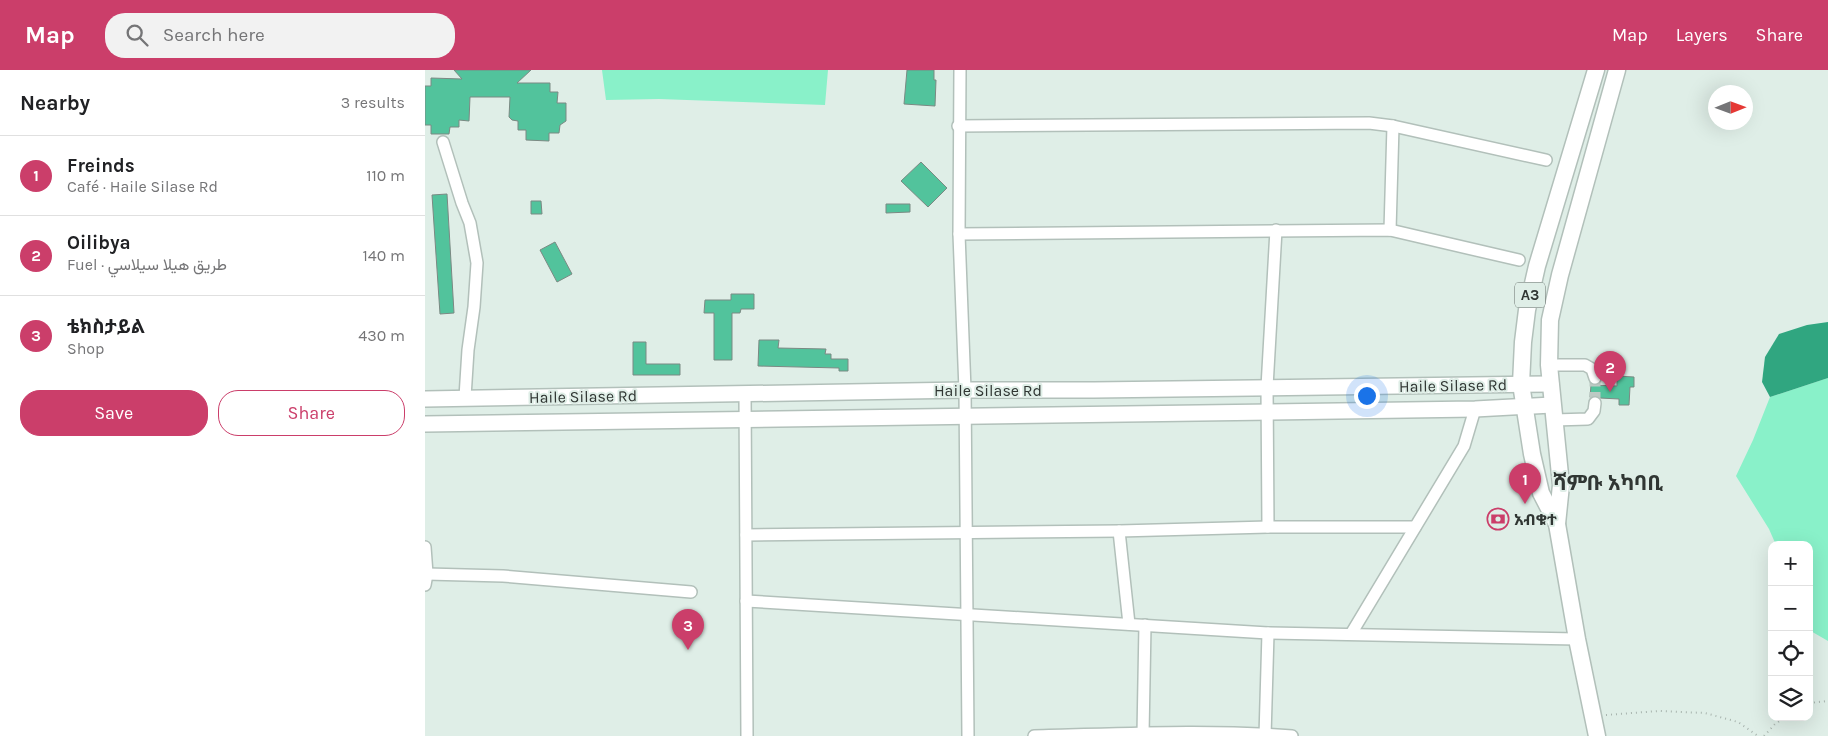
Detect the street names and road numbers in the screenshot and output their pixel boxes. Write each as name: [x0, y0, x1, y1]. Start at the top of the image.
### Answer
road number: A3: [1515, 282, 1545, 308]
street label: Haile Silase Rd: [1399, 375, 1507, 396]
street label: Haile Silase Rd: [934, 381, 1042, 400]
street label: Haile Silase Rd: [529, 386, 637, 407]

